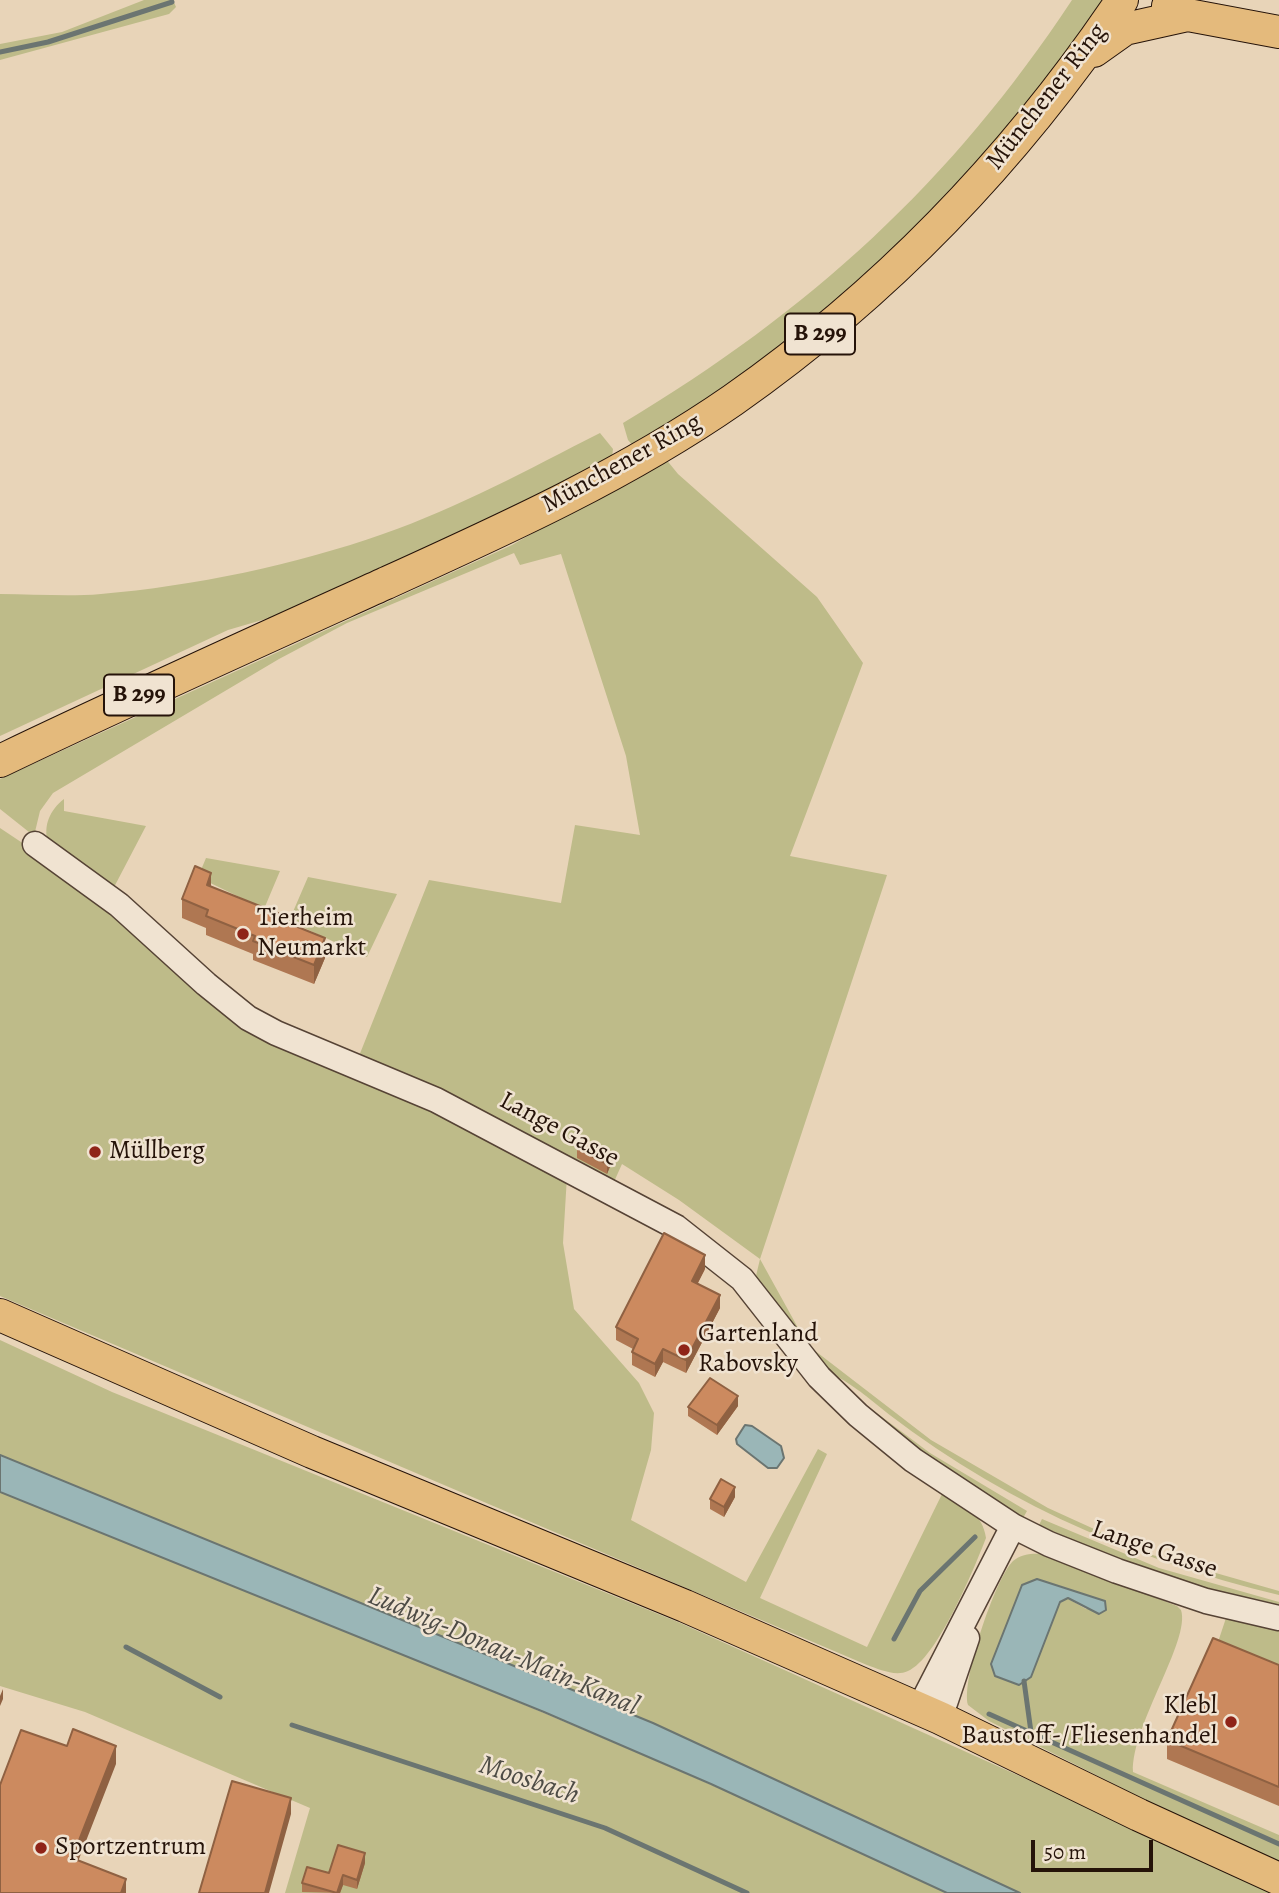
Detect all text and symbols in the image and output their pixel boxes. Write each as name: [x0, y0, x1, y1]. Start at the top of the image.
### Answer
street label: Münchener Ring: [980, 17, 1114, 177]
road number: B 299: [785, 314, 855, 354]
street label: Münchener Ring: [537, 407, 707, 521]
road number: B 299: [104, 674, 174, 716]
place label: Tierheim Neumarkt: [257, 903, 366, 964]
marker: Tierheim Neumarkt: [235, 926, 251, 942]
street label: Lange Gasse: [494, 1085, 624, 1175]
place label: Müllberg: [109, 1136, 205, 1168]
marker: Müllberg: [87, 1144, 103, 1160]
place label: Gartenland Rabovsky: [698, 1319, 818, 1380]
marker: Gartenland Rabovsky: [676, 1342, 692, 1358]
street label: Lange Gasse: [1087, 1514, 1221, 1586]
water label: Ludwig-Donau-Main-Kanal: [362, 1580, 644, 1724]
place label: Klebl Baustoff-/Fliesenhandel: [961, 1691, 1217, 1752]
marker: Klebl Baustoff-/Fliesenhandel: [1223, 1714, 1239, 1730]
water label: Moosbach: [475, 1749, 583, 1813]
scale bar: [1034, 1826, 1156, 1870]
place label: Sportzentrum: [55, 1832, 206, 1864]
text: 50 m: [1044, 1838, 1086, 1866]
marker: Sportzentrum: [33, 1840, 49, 1856]

